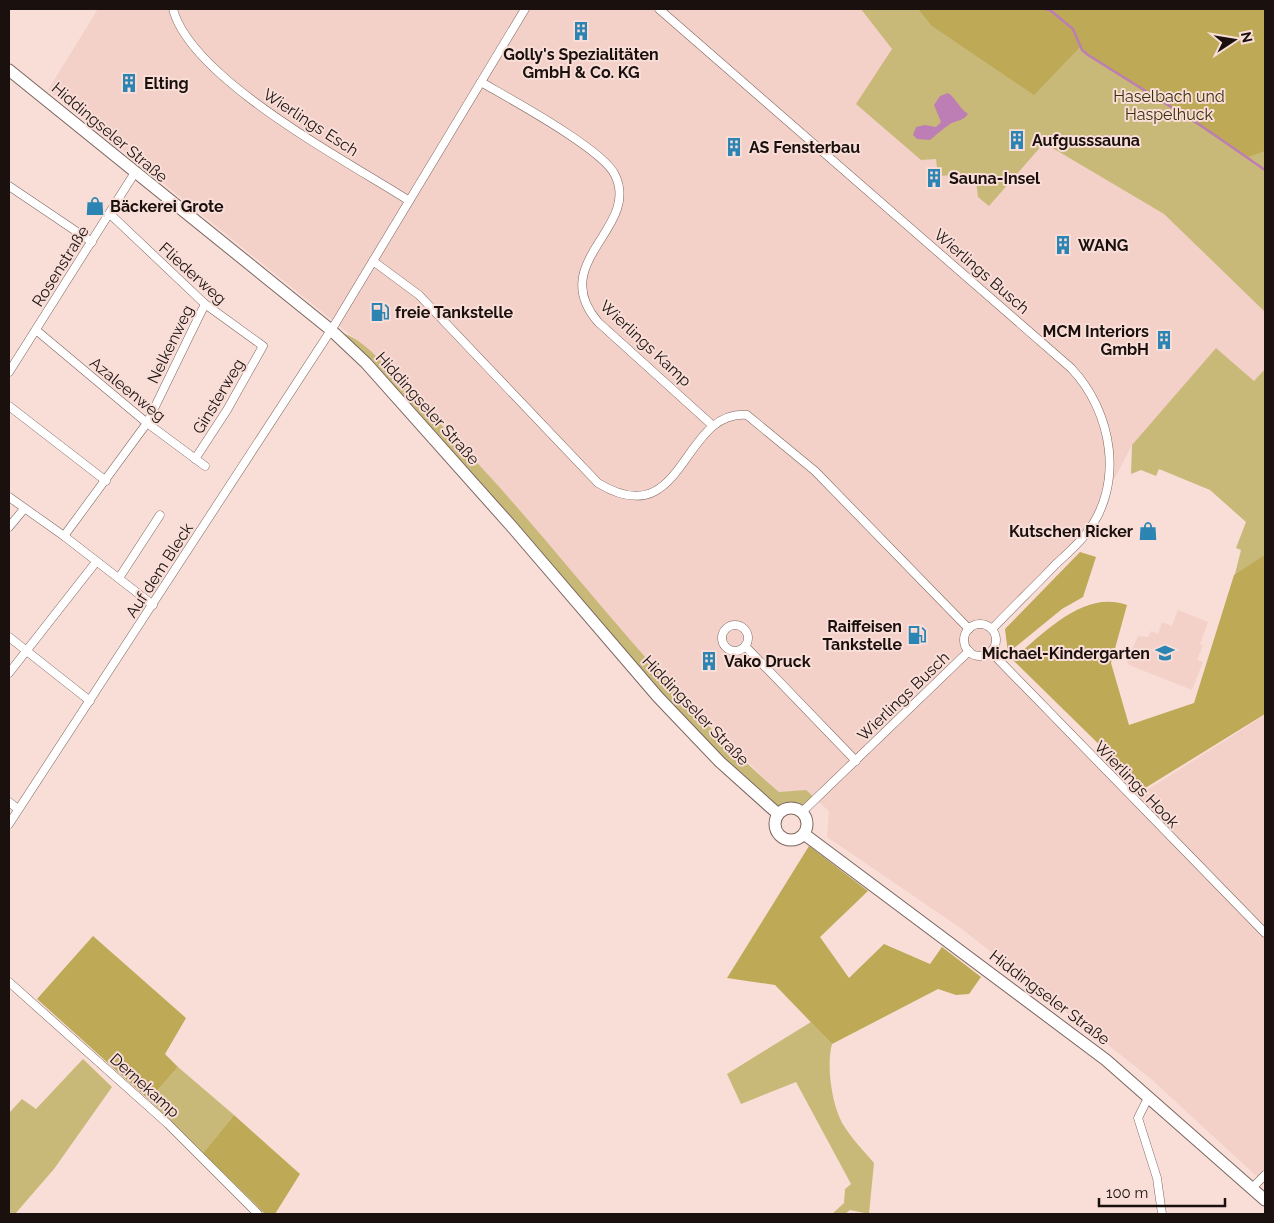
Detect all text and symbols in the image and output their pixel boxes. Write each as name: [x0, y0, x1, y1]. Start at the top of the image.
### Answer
north arrow: [1209, 15, 1259, 65]
building icon: Golly's Spezialitäten GmbH & Co. KG: [570, 20, 592, 42]
text: N: [1238, 30, 1256, 44]
place label: Golly's Spezialitäten GmbH & Co. KG: [503, 45, 659, 82]
building icon: Elting: [118, 72, 140, 94]
place label: Elting: [144, 74, 189, 93]
street label: Hiddingseler Straße: [48, 78, 172, 186]
street label: Wierlings Esch: [260, 85, 362, 160]
park label: Haselbach und Haspelhuck: [1113, 87, 1225, 124]
building icon: Aufgusssauna: [1006, 129, 1028, 151]
place label: Aufgusssauna: [1032, 131, 1140, 150]
building icon: AS Fensterbau: [723, 136, 745, 158]
place label: AS Fensterbau: [749, 138, 860, 157]
building icon: Sauna-Insel: [923, 167, 945, 189]
place label: Sauna-Insel: [949, 169, 1041, 188]
shop icon: Bäckerei Grote: [84, 195, 106, 217]
place label: Bäckerei Grote: [110, 197, 224, 216]
street label: Rosenstraße: [28, 222, 93, 310]
street label: Wierlings Busch: [930, 225, 1033, 318]
building icon: WANG: [1052, 234, 1074, 256]
place label: WANG: [1078, 236, 1128, 255]
street label: Fliederweg: [155, 238, 230, 308]
street label: Wierlings Kamp: [596, 296, 695, 391]
fuel station icon: freie Tankstelle: [369, 301, 391, 323]
street label: Nelkenweg: [143, 302, 198, 386]
place label: freie Tankstelle: [395, 303, 514, 322]
place label: MCM Interiors GmbH: [1043, 322, 1149, 359]
building icon: MCM Interiors GmbH: [1153, 329, 1175, 351]
street label: Hiddingseler Straße: [372, 348, 483, 469]
street label: Azaleenweg: [86, 353, 169, 426]
street label: Ginsterweg: [189, 355, 248, 437]
street label: Auf dem Bleck: [122, 519, 197, 621]
shop icon: Kutschen Ricker: [1137, 520, 1159, 542]
place label: Kutschen Ricker: [1009, 522, 1133, 541]
place label: Raiffeisen Tankstelle: [823, 617, 902, 654]
fuel station icon: Raiffeisen Tankstelle: [906, 624, 928, 646]
school or university icon: Michael-Kindergarten: [1154, 642, 1176, 664]
place label: Michael-Kindergarten: [982, 644, 1150, 663]
street label: Wierlings Busch: [854, 648, 953, 745]
building icon: Vako Druck: [698, 650, 720, 672]
street label: Hiddingseler Straße: [638, 651, 753, 769]
place label: Vako Druck: [724, 652, 811, 671]
street label: Wierlings Hook: [1090, 737, 1183, 832]
street label: Hiddingseler Straße: [986, 946, 1114, 1049]
street label: Dernekamp: [106, 1049, 183, 1122]
scale bar: [1099, 1176, 1225, 1208]
text: 100 m: [1106, 1184, 1148, 1202]

